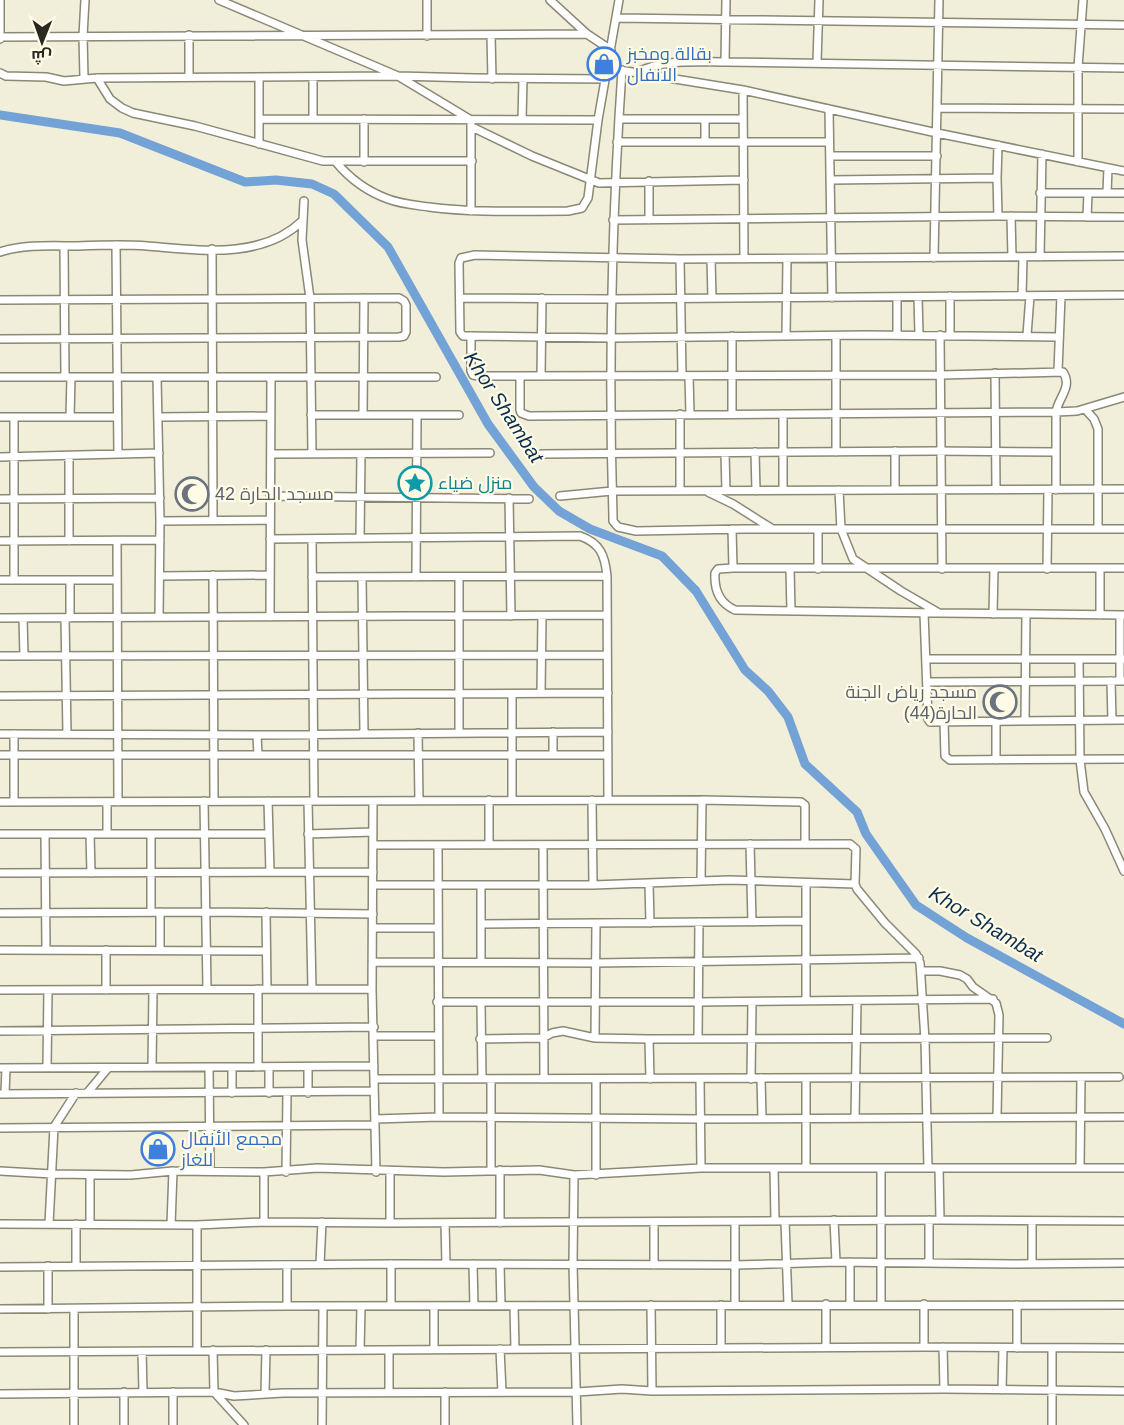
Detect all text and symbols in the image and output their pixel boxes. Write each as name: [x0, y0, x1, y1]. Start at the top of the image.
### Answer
north arrow: [12, 12, 72, 72]
place label: بقالة ومخبز الانفال: [626, 44, 712, 86]
shop icon: بقالة ومخبز الانفال: [586, 46, 622, 82]
text: ش: [31, 47, 52, 65]
water label: Khor Shambat: [460, 347, 549, 468]
place icon: منزل ضياء: [397, 465, 433, 501]
place label: منزل ضياء: [438, 473, 512, 494]
mosque icon: مسجد الحارة 42: [174, 476, 210, 512]
place label: مسجد الحارة 42: [215, 484, 334, 505]
place label: مسجد رياض الجنة الحارة(44): [845, 682, 977, 724]
mosque icon: مسجد رياض الجنة الحارة(44): [982, 684, 1018, 720]
water label: Khor Shambat: [926, 882, 1048, 967]
place label: مجمع الأنفال للغاز: [180, 1129, 282, 1171]
shop icon: مجمع الأنفال للغاز: [140, 1131, 176, 1167]

